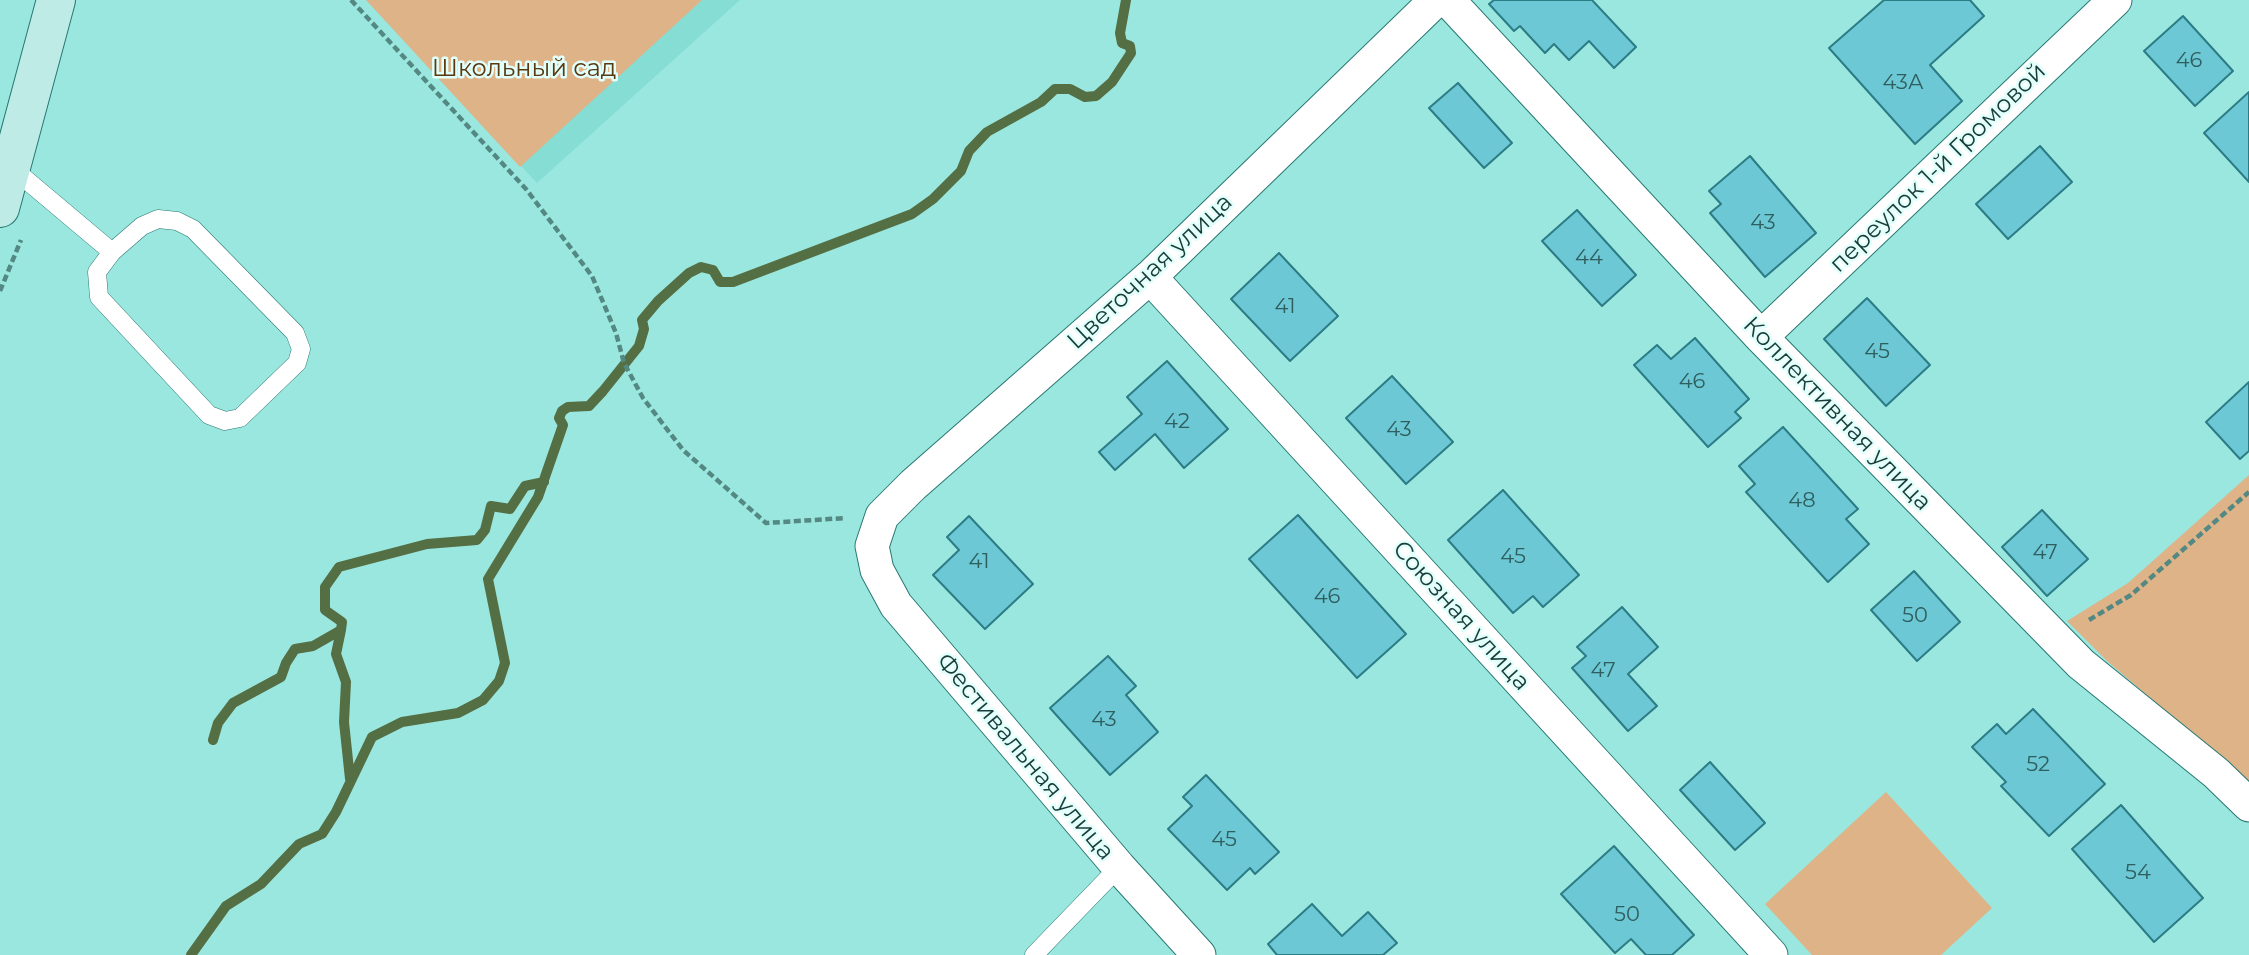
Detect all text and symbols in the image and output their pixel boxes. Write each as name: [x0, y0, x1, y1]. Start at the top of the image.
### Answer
house number: 46: [2176, 48, 2202, 74]
park label: Школьный сад: [432, 55, 616, 83]
street label: переулок 1-й Громовой: [1824, 57, 2052, 279]
house number: 43А: [1882, 70, 1924, 96]
street label: Цветочная улица: [1062, 188, 1238, 356]
house number: 43: [1750, 210, 1776, 236]
house number: 44: [1575, 245, 1603, 271]
house number: 41: [1275, 294, 1295, 320]
street label: Коллективная улица: [1737, 311, 1937, 517]
house number: 45: [1864, 339, 1890, 365]
house number: 46: [1679, 369, 1705, 395]
house number: 42: [1164, 409, 1190, 435]
house number: 43: [1386, 417, 1412, 443]
house number: 48: [1788, 488, 1816, 514]
street label: Союзная улица: [1386, 535, 1536, 697]
house number: 47: [2032, 540, 2058, 566]
house number: 45: [1500, 544, 1526, 570]
house number: 41: [969, 549, 989, 575]
house number: 46: [1314, 584, 1340, 610]
house number: 50: [1902, 603, 1928, 629]
street label: Фестивальная улица: [930, 648, 1120, 866]
house number: 47: [1590, 658, 1616, 684]
house number: 43: [1091, 707, 1117, 733]
house number: 52: [2026, 752, 2050, 778]
house number: 45: [1211, 827, 1237, 853]
house number: 54: [2125, 860, 2151, 886]
house number: 50: [1614, 902, 1640, 928]

